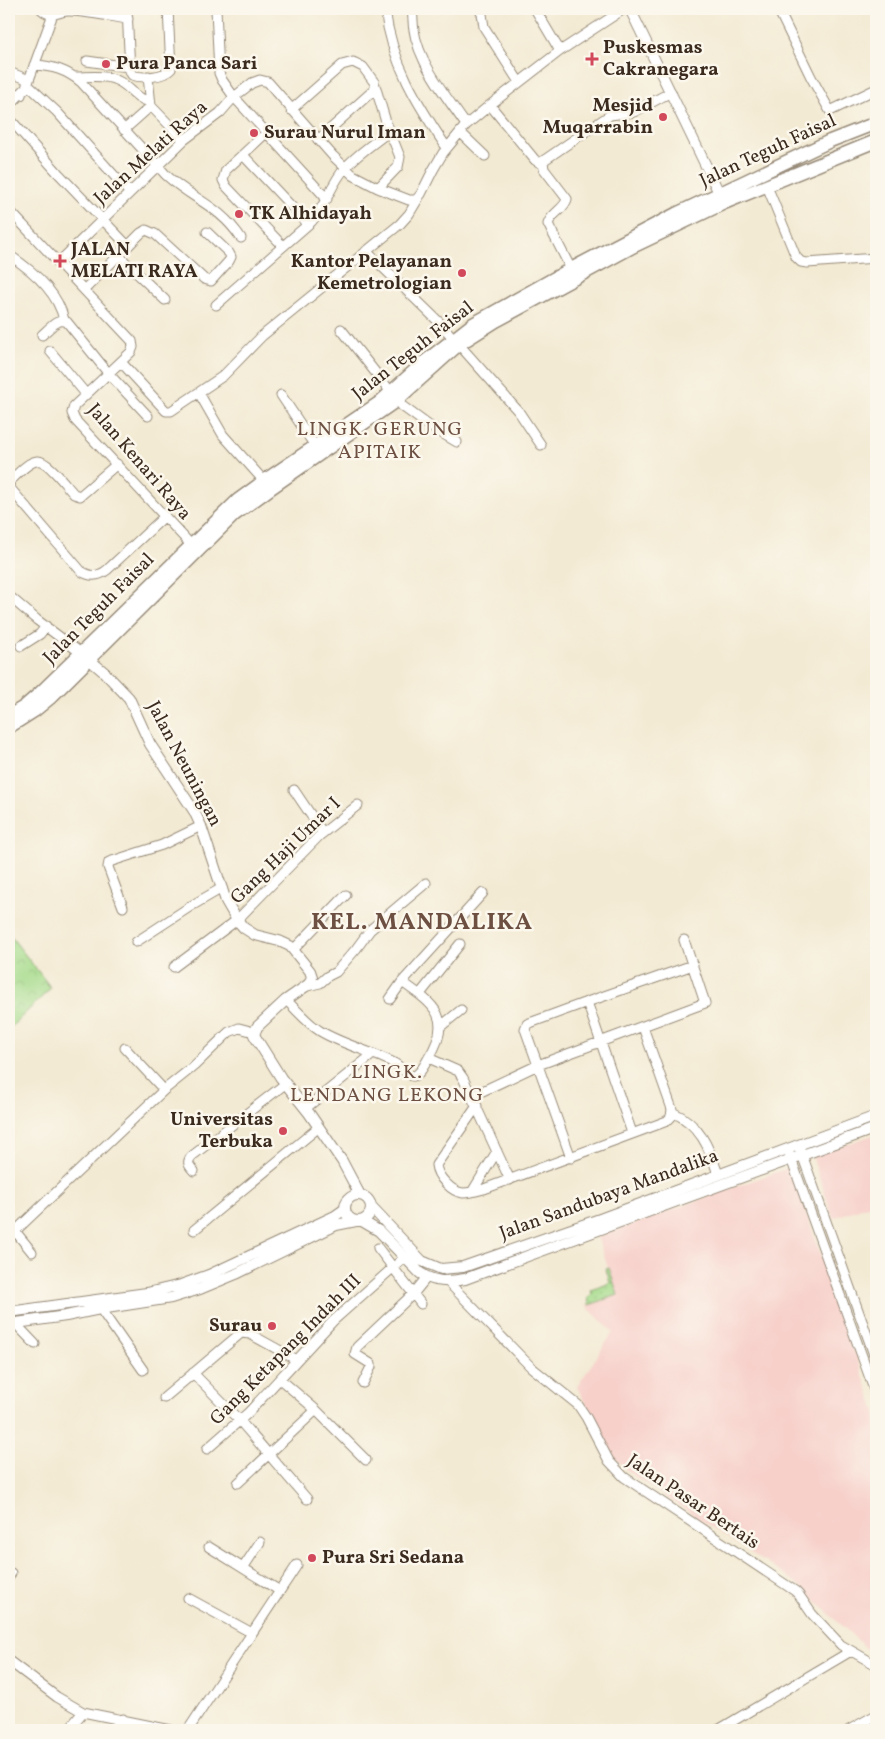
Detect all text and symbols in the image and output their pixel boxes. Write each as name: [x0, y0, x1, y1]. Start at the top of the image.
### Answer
place label: Puskesmas Cakranegara: [603, 35, 719, 83]
place label: Pura Panca Sari: [116, 51, 258, 77]
marker: Puskesmas Cakranegara: [585, 52, 599, 66]
marker: Pura Panca Sari: [100, 58, 112, 70]
place label: Mesjid Muqarrabin: [543, 93, 653, 141]
street label: Jalan Melati Raya: [88, 95, 214, 211]
street label: Jalan Teguh Faisal: [695, 108, 841, 194]
marker: Mesjid Muqarrabin: [657, 111, 669, 123]
place label: Surau Nurul Iman: [264, 120, 426, 146]
marker: Surau Nurul Iman: [248, 127, 260, 139]
place label: TK Alhidayah: [249, 201, 372, 227]
marker: TK Alhidayah: [233, 208, 245, 220]
place label: JALAN MELATI RAYA: [70, 237, 198, 285]
place label: Kantor Pelayanan Kemetrologian: [291, 249, 452, 297]
marker: JALAN MELATI RAYA: [53, 254, 67, 268]
marker: Kantor Pelayanan Kemetrologian: [456, 267, 468, 279]
street label: Jalan Teguh Faisal: [347, 295, 480, 407]
street label: Jalan Kenari Raya: [81, 398, 197, 526]
district label: LINGK. GERUNG APITAIK: [297, 416, 463, 467]
street label: Jalan Teguh Faisal: [38, 547, 161, 670]
street label: Jalan Neuningan: [140, 697, 228, 831]
street label: Gang Haji Umar I: [225, 791, 347, 911]
district label: KEL. MANDALIKA: [311, 906, 533, 940]
district label: LINGK. LENDANG LEKONG: [290, 1059, 484, 1110]
place label: Universitas Terbuka: [170, 1107, 273, 1155]
marker: Universitas Terbuka: [277, 1125, 289, 1137]
street label: Jalan Sandubaya Mandalika: [496, 1143, 722, 1247]
street label: Gang Ketapang Indah III: [205, 1269, 367, 1431]
place label: Surau: [209, 1313, 262, 1339]
marker: Surau: [266, 1320, 278, 1332]
street label: Jalan Pasar Bertais: [622, 1448, 764, 1556]
place label: Pura Sri Sedana: [322, 1545, 464, 1571]
marker: Pura Sri Sedana: [306, 1552, 318, 1564]

